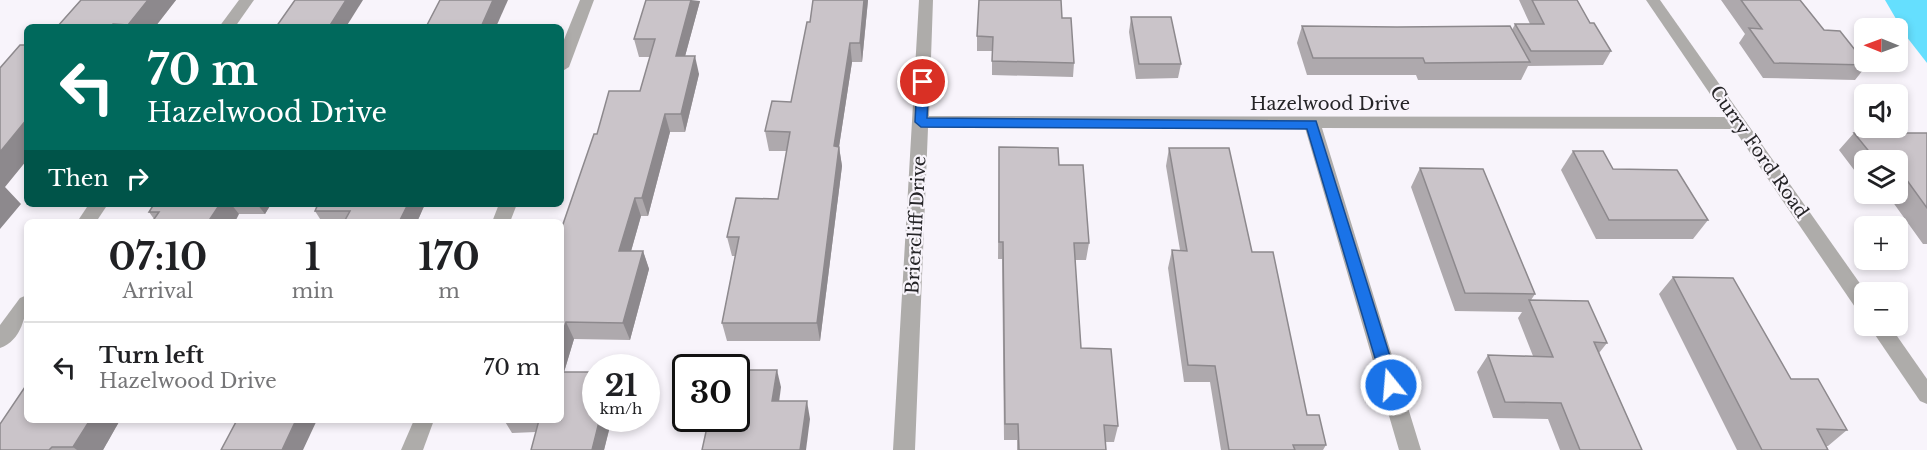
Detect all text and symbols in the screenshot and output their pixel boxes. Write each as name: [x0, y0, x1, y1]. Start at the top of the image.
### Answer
north arrow: [1854, 18, 1908, 72]
map controls: [1854, 18, 1908, 336]
text: 70 m: [147, 44, 258, 96]
icon: left: [48, 48, 126, 126]
pin: [897, 56, 948, 107]
icon: arrive: [906, 65, 939, 98]
street label: Curry Ford Road: [1705, 82, 1813, 222]
button: sound: [1854, 84, 1908, 138]
street label: Hazelwood Drive: [1250, 93, 1410, 115]
text: Hazelwood Drive: [147, 96, 387, 129]
button: layers: [1854, 150, 1908, 204]
street label: Briercliff Drive: [901, 155, 931, 295]
icon: right: [121, 162, 154, 195]
text: Then: [48, 165, 109, 192]
button: +: [1854, 216, 1908, 270]
text: 07:10: [108, 235, 207, 280]
text: 1: [305, 235, 321, 280]
text: 170: [418, 235, 480, 280]
text: Arrival: [122, 279, 193, 303]
text: min: [292, 279, 334, 303]
text: m: [438, 279, 460, 303]
button: −: [1854, 282, 1908, 336]
text: Turn left: [99, 342, 204, 369]
icon: left: [48, 351, 81, 384]
position arrow: [1359, 353, 1423, 417]
text: 70 m: [483, 354, 540, 381]
speed limit sign: 30: [672, 354, 750, 432]
text: 21: [605, 367, 637, 404]
text: Hazelwood Drive: [99, 369, 277, 393]
text: km/h: [600, 399, 642, 418]

